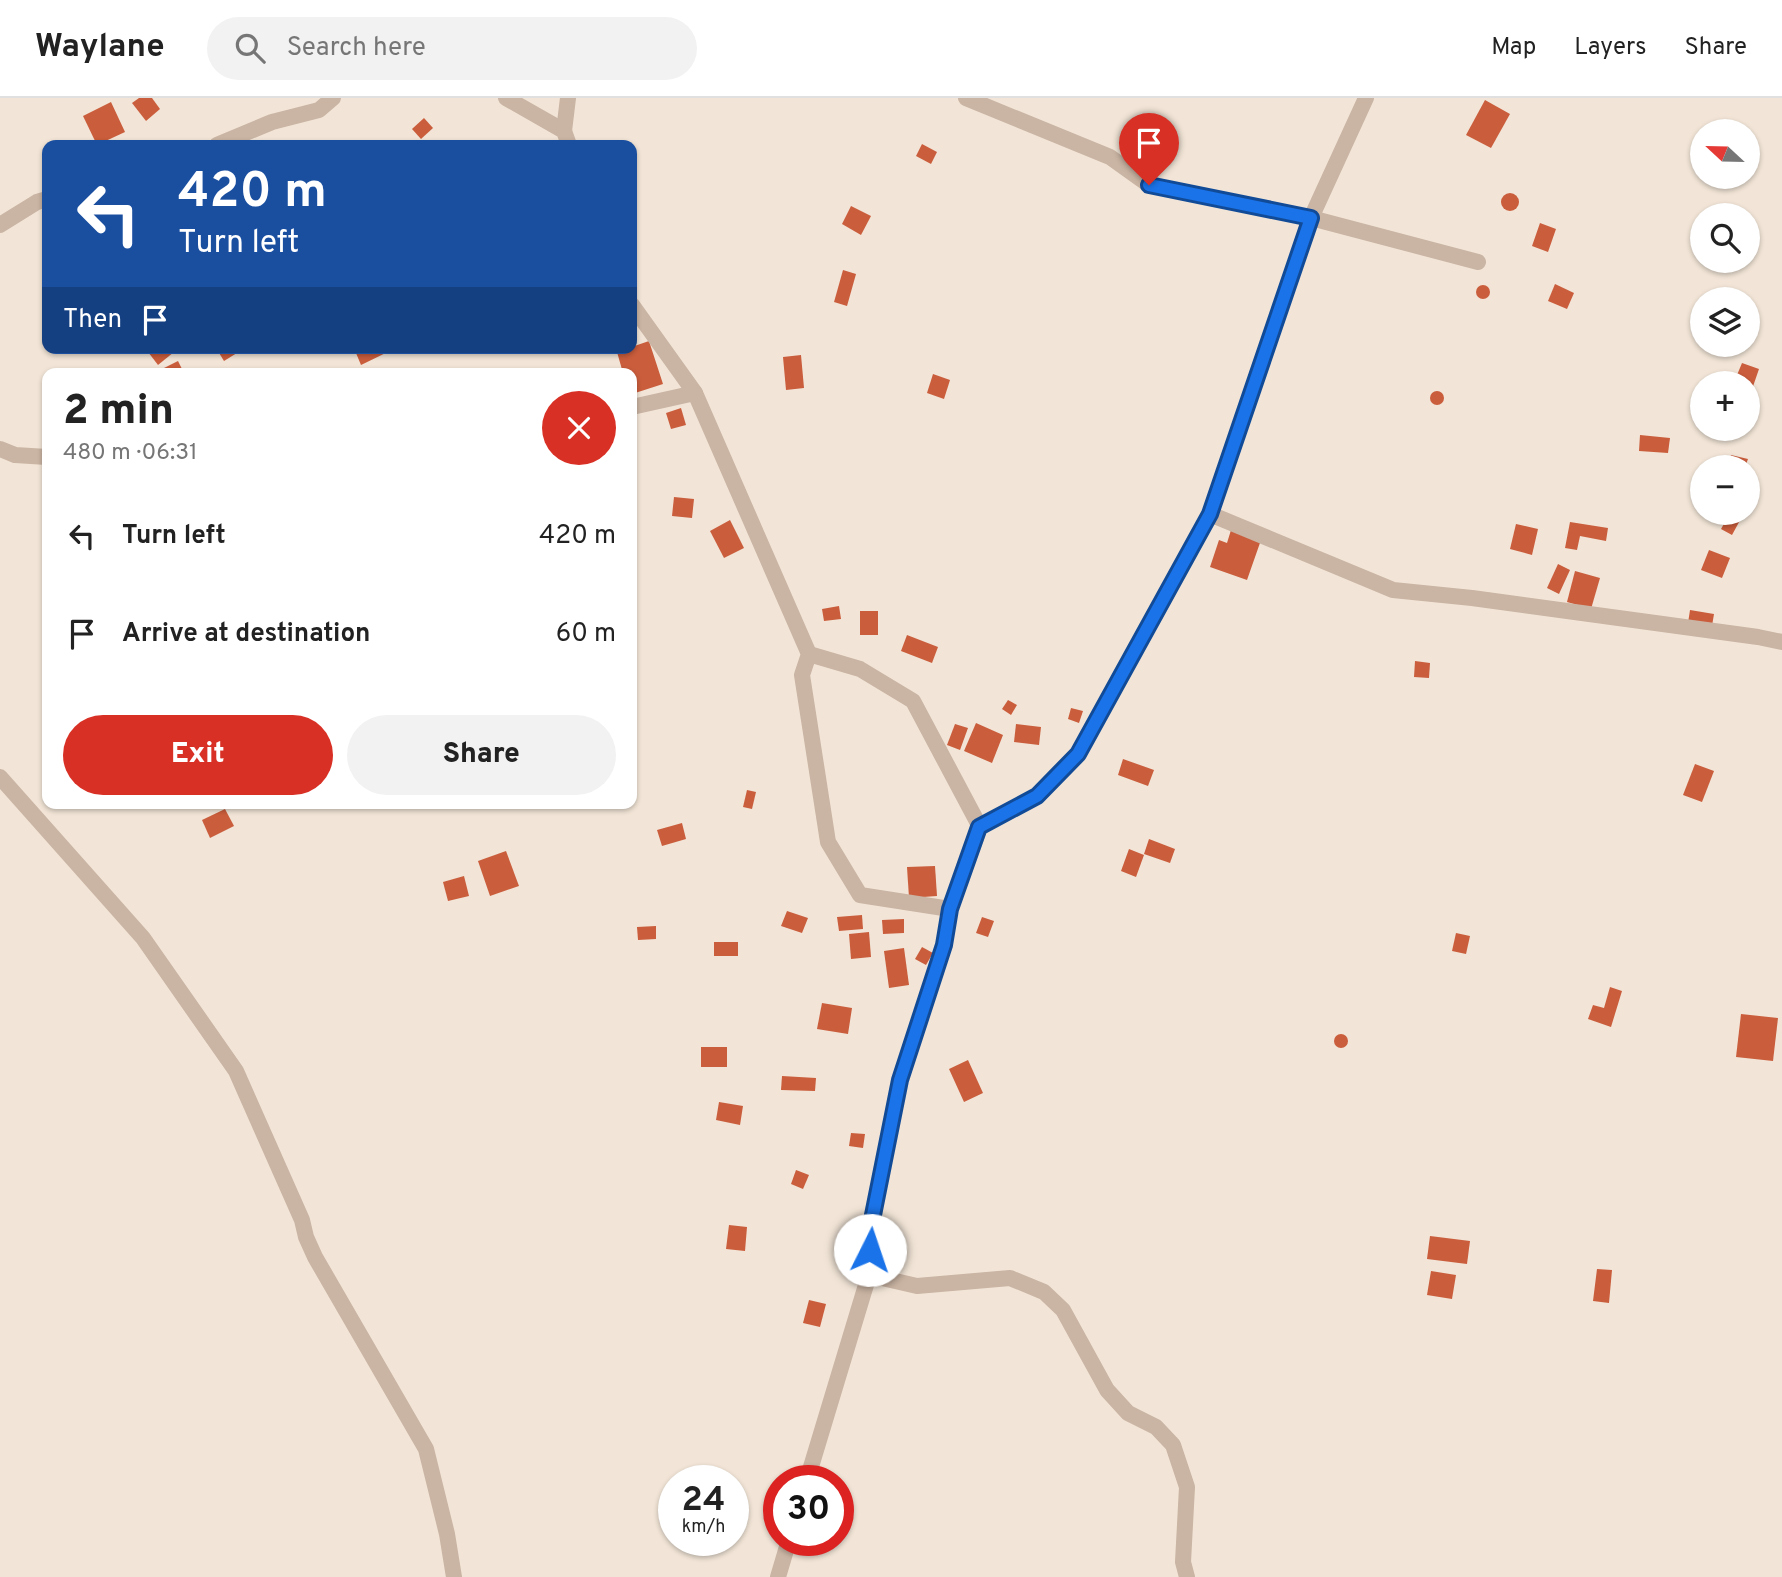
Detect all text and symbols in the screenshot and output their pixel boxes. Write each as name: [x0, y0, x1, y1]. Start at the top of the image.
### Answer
search box: [207, 17, 697, 80]
text: Waylane: [35, 27, 165, 69]
icon: search: [231, 29, 269, 67]
text: Search here: [287, 32, 426, 65]
text: Map: [1491, 33, 1536, 63]
text: Layers: [1574, 33, 1646, 63]
text: Share: [1684, 33, 1747, 63]
pin: [1119, 113, 1179, 185]
north arrow: [1690, 119, 1760, 189]
map controls: [1690, 119, 1760, 525]
icon: arrive: [1130, 124, 1168, 162]
text: 420 m: [178, 163, 327, 225]
icon: left: [63, 168, 154, 259]
button: search: [1690, 203, 1760, 273]
text: Turn left: [178, 224, 299, 264]
button: layers: [1690, 287, 1760, 357]
icon: arrive: [136, 301, 174, 339]
text: Then: [63, 304, 122, 337]
button: +: [1690, 371, 1760, 441]
text: 2 min: [63, 386, 174, 439]
button: close: [542, 391, 616, 465]
text: 480 m · 06:31: [63, 439, 198, 468]
button: −: [1690, 455, 1760, 525]
icon: left: [63, 517, 101, 555]
text: Turn left: [122, 520, 226, 553]
text: 420 m: [539, 520, 616, 553]
icon: arrive: [63, 615, 101, 653]
text: Arrive at destination: [122, 618, 370, 651]
text: 60 m: [556, 618, 616, 651]
button: Exit: [63, 715, 333, 795]
button: Share: [347, 715, 616, 795]
position arrow: [833, 1213, 907, 1287]
speed limit sign: 30: [763, 1465, 854, 1556]
text: 24: [682, 1479, 725, 1523]
text: km/h: [682, 1516, 725, 1539]

